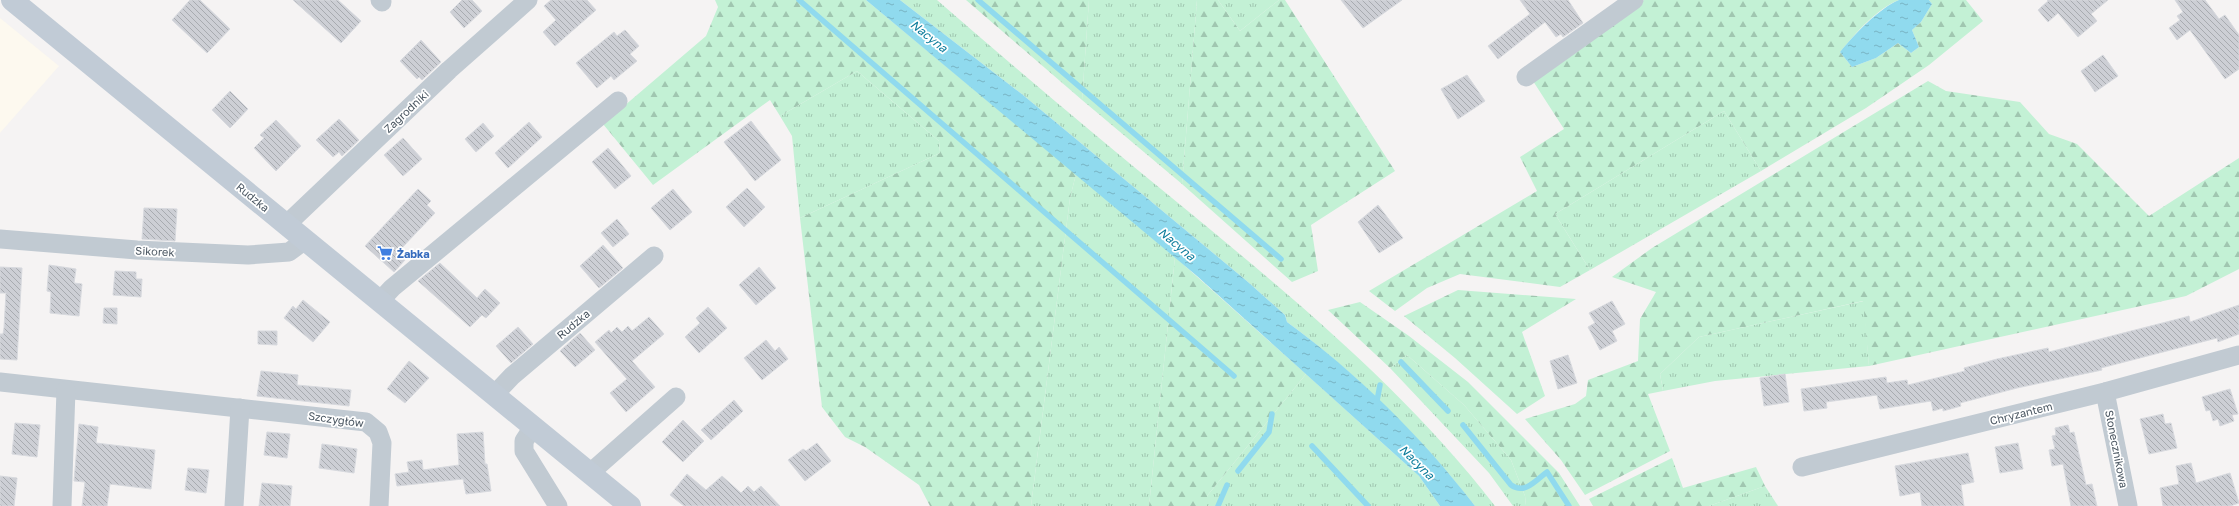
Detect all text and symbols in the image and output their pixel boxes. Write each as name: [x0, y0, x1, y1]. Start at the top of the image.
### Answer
water label: Nacyna: [908, 17, 951, 56]
street label: Zagrodniki: [381, 87, 431, 135]
street label: Rudzka: [234, 180, 272, 214]
water label: Nacyna: [1156, 224, 1199, 264]
street label: Sikorek: [135, 243, 175, 259]
supermarket icon: Żabka: [376, 244, 394, 262]
place label: Żabka: [397, 247, 430, 260]
street label: Rudzka: [554, 307, 592, 341]
street label: Chryzantem: [1988, 399, 2054, 427]
street label: Szczygłów: [307, 409, 365, 429]
street label: Słonecznikowa: [2103, 409, 2131, 489]
water label: Nacyna: [1396, 441, 1438, 483]

